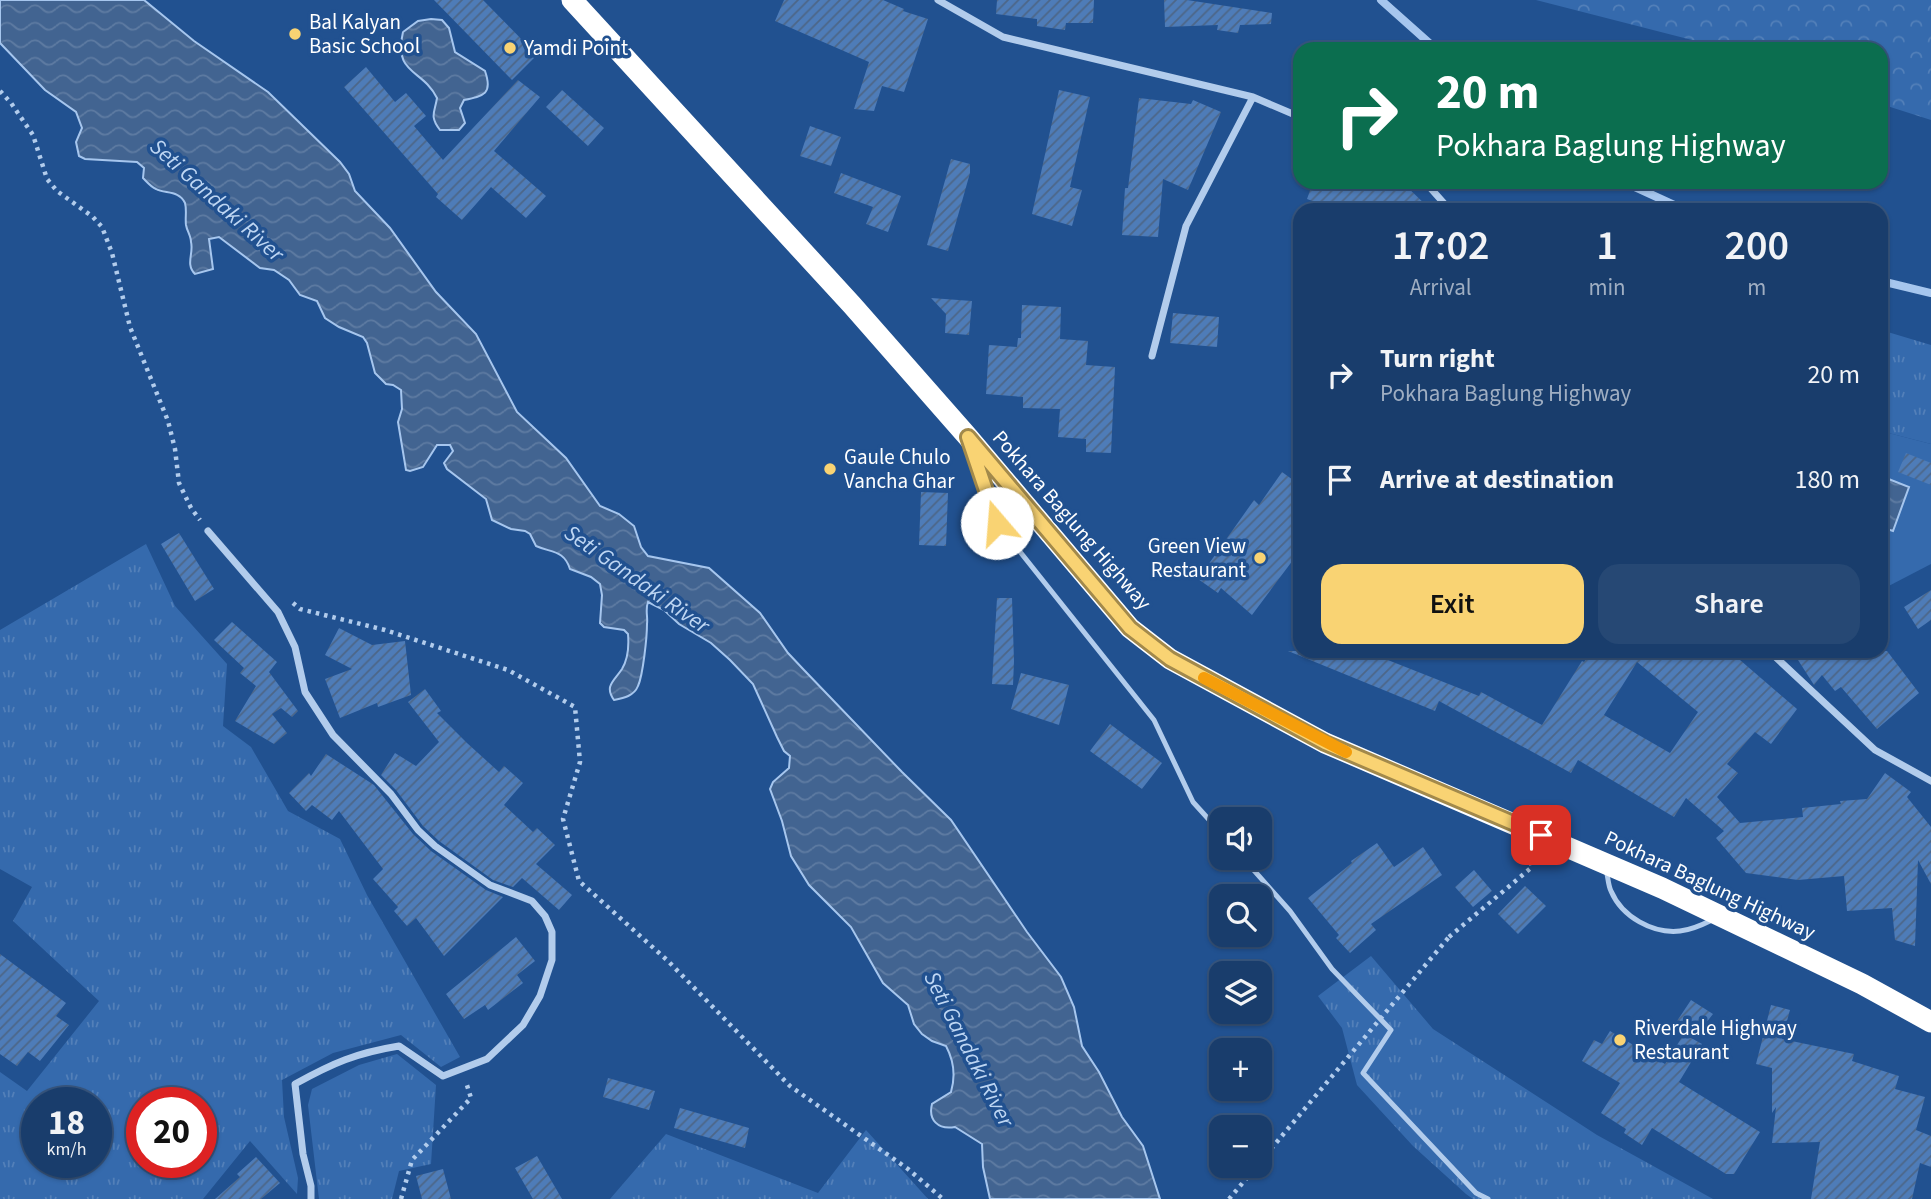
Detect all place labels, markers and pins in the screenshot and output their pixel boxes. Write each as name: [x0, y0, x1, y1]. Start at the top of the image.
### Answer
place label: Bal Kalyan Basic School: [309, 7, 420, 61]
marker: Bal Kalyan Basic School: [287, 26, 303, 42]
place label: Yamdi Point: [523, 33, 628, 63]
marker: Yamdi Point: [502, 40, 518, 56]
place label: Gaule Chulo Vancha Ghar: [844, 442, 955, 496]
marker: Gaule Chulo Vancha Ghar: [822, 461, 838, 477]
place label: Green View Restaurant: [1148, 531, 1246, 585]
marker: Green View Restaurant: [1252, 550, 1268, 566]
pin: [1511, 805, 1571, 865]
place label: Riverdale Highway Restaurant: [1634, 1013, 1797, 1067]
marker: Riverdale Highway Restaurant: [1612, 1032, 1628, 1048]

